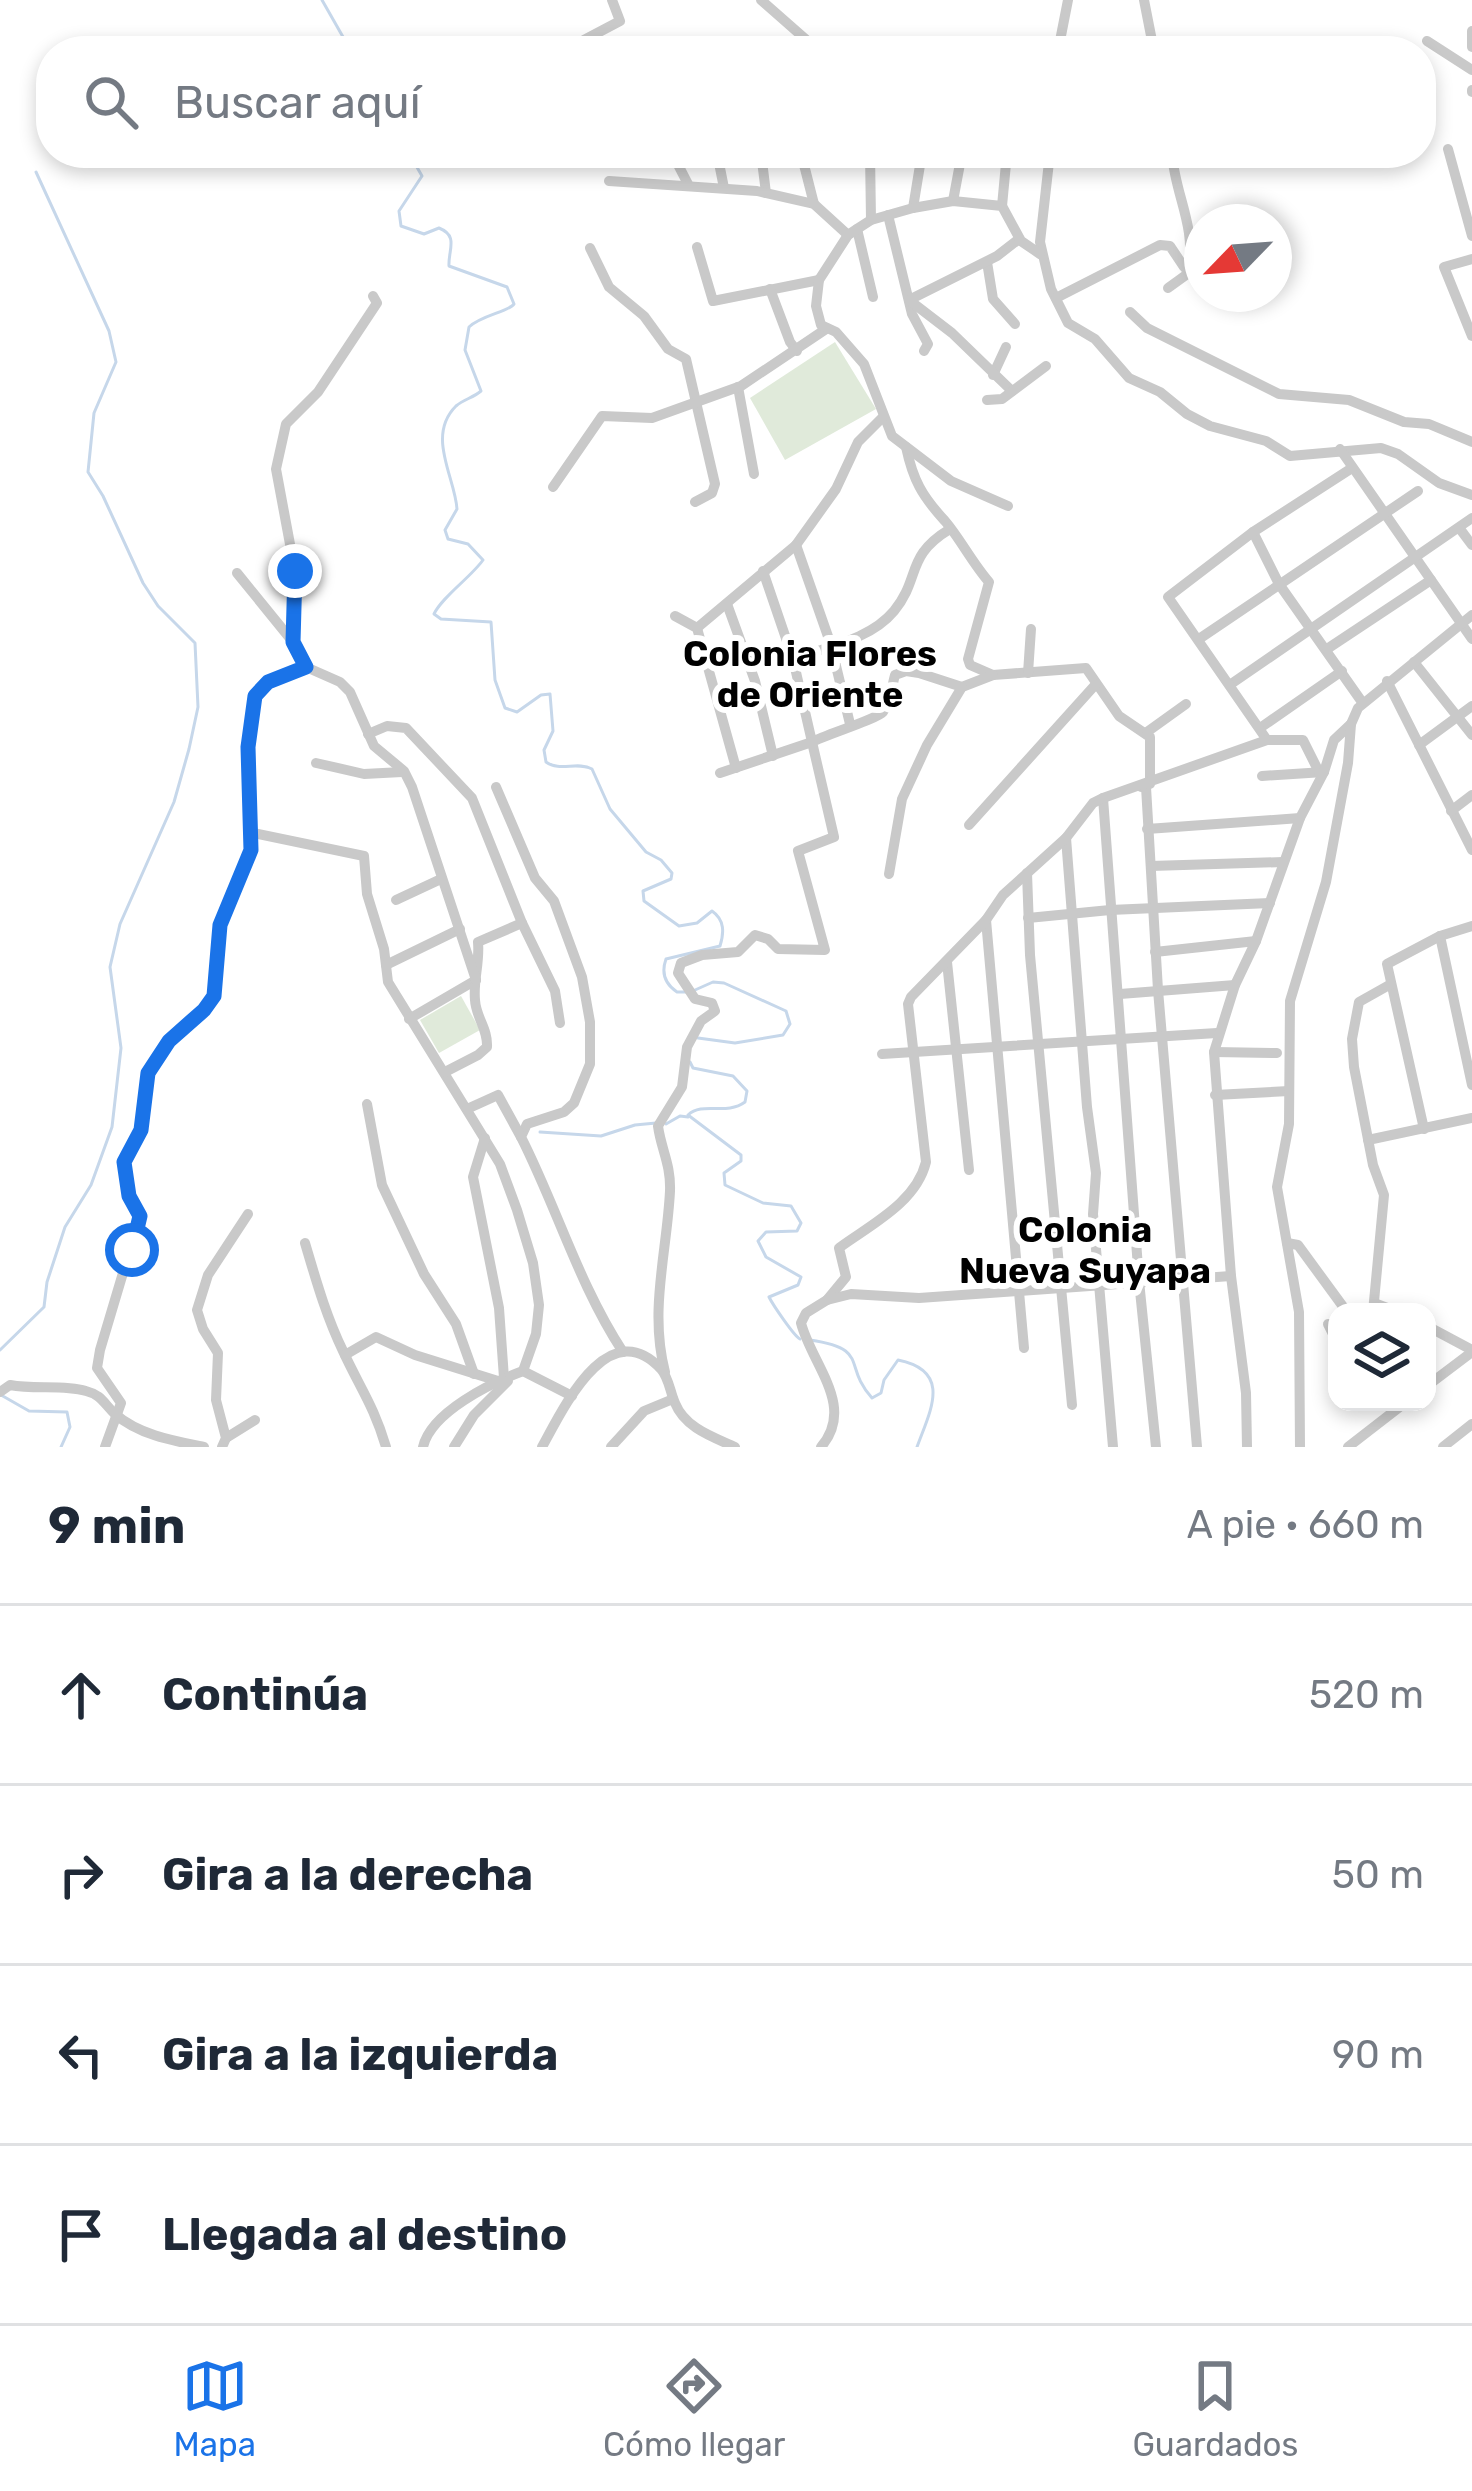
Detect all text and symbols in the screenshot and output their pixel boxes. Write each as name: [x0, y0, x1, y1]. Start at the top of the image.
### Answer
search box: [36, 36, 1436, 168]
icon: search: [78, 69, 144, 135]
text: Buscar aquí: [174, 76, 421, 129]
north arrow: [1184, 204, 1292, 312]
route end: [268, 544, 322, 598]
district label: Colonia Flores de Oriente: [683, 632, 937, 716]
district label: Colonia Nueva Suyapa: [959, 1208, 1211, 1292]
route start: [105, 1223, 159, 1277]
map controls: [1328, 1303, 1436, 1411]
button: layers: [1328, 1303, 1436, 1411]
text: 9 min: [48, 1495, 186, 1556]
text: A pie · 660 m: [1187, 1502, 1424, 1548]
icon: ahead: [48, 1662, 114, 1728]
text: Continúa: [162, 1668, 368, 1721]
text: 520 m: [1309, 1672, 1424, 1718]
icon: right: [48, 1842, 114, 1908]
text: Gira a la derecha: [162, 1848, 533, 1901]
text: 50 m: [1332, 1852, 1424, 1898]
icon: left: [48, 2022, 114, 2088]
text: Gira a la izquierda: [162, 2028, 558, 2081]
text: 90 m: [1332, 2032, 1424, 2078]
icon: arrive: [48, 2202, 114, 2268]
text: Llegada al destino: [162, 2208, 567, 2261]
tab: Mapa: [174, 2353, 256, 2464]
tab: Cómo llegar: [603, 2353, 785, 2464]
tab: Guardados: [1132, 2353, 1298, 2464]

